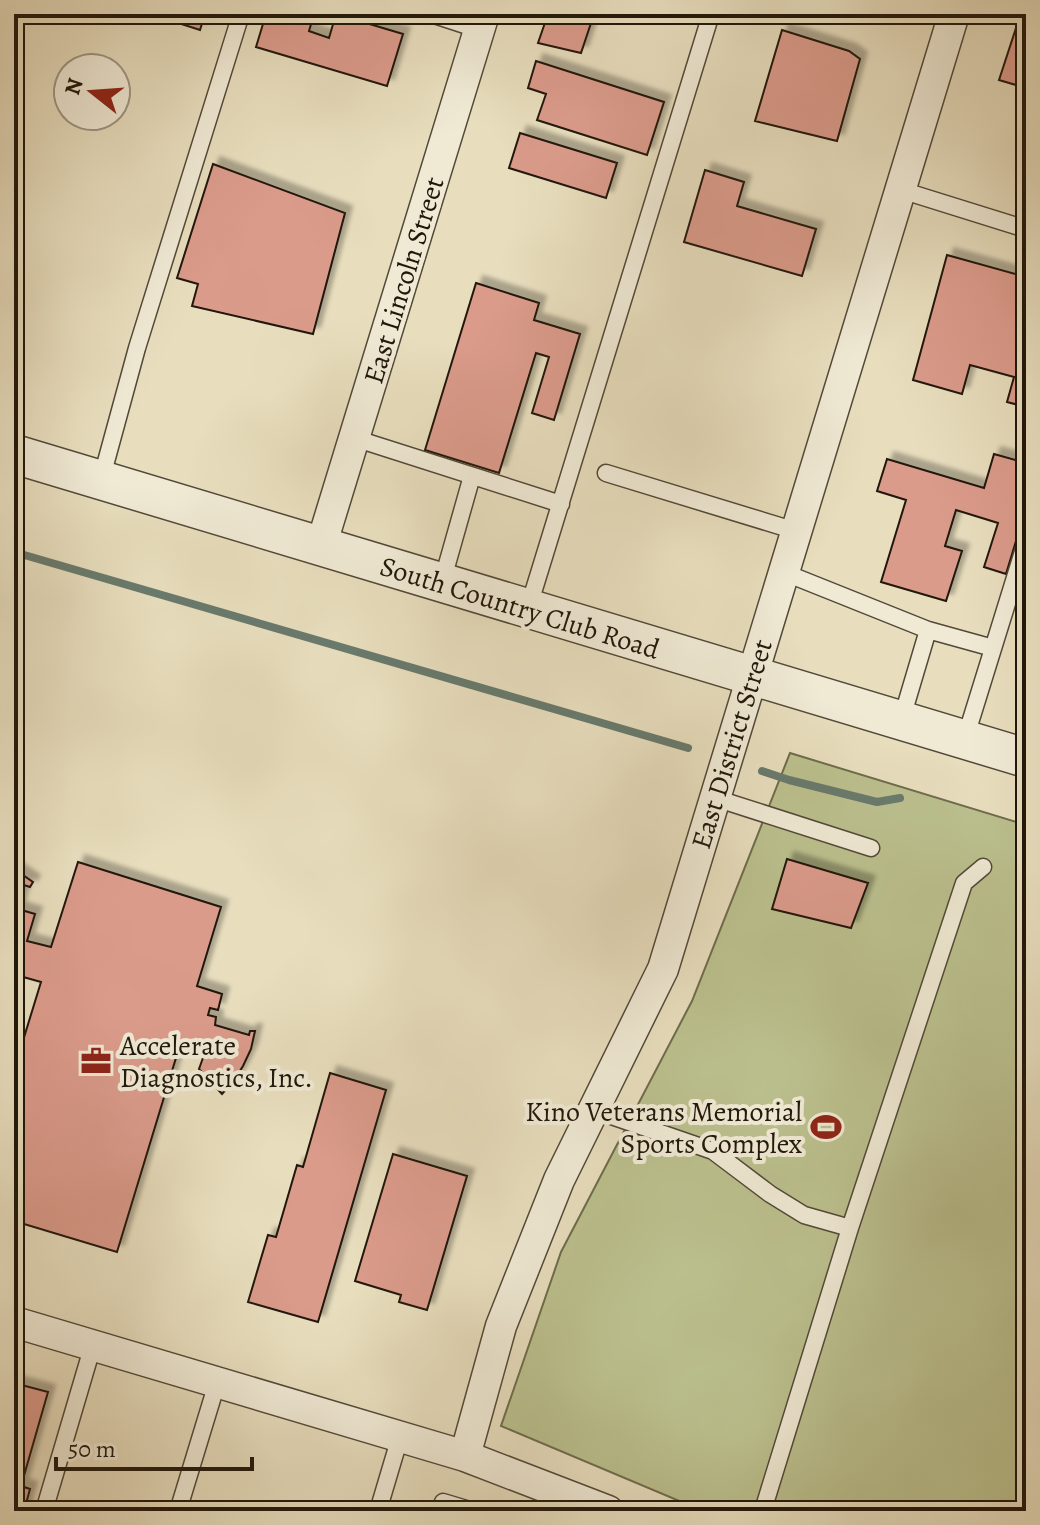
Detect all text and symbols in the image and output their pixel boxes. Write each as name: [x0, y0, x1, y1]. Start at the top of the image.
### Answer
north arrow: [52, 52, 132, 132]
text: N: [57, 74, 91, 98]
street label: East Lincoln Street: [354, 172, 453, 388]
street label: South Country Club Road: [375, 547, 665, 669]
street label: East District Street: [682, 635, 782, 854]
place label: Accelerate Diagnostics, Inc.: [119, 1027, 313, 1097]
office icon: Accelerate Diagnostics, Inc.: [79, 1044, 113, 1078]
place label: Kino Veterans Memorial Sports Complex: [525, 1093, 803, 1163]
sports icon: Kino Veterans Memorial Sports Complex: [809, 1110, 843, 1144]
scale bar: [56, 1421, 252, 1471]
text: 50 m: [68, 1433, 116, 1465]

